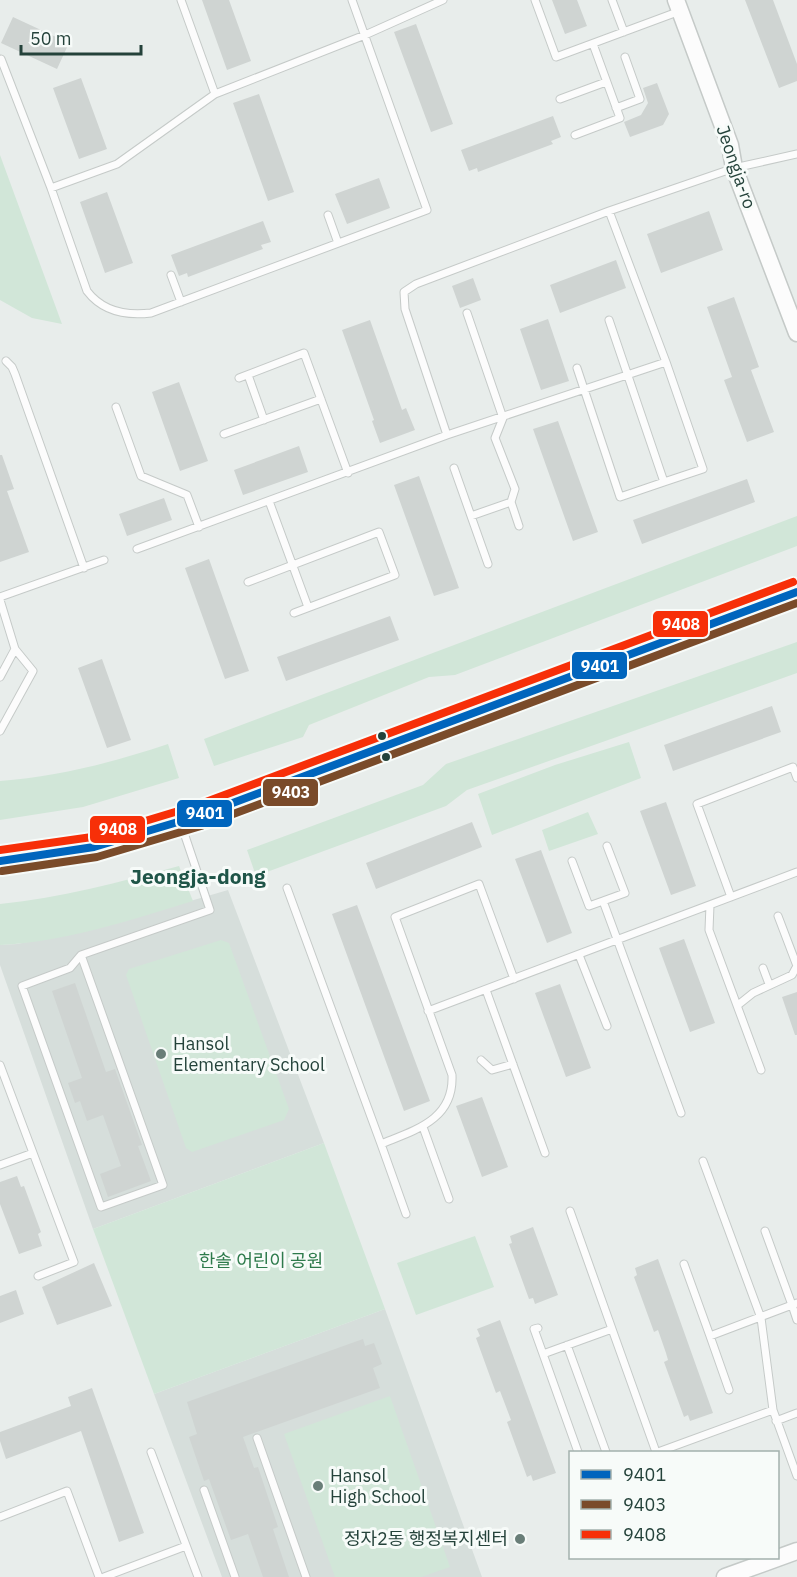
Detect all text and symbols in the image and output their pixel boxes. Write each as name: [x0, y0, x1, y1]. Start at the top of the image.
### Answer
scale bar: [21, 18, 141, 56]
text: 50 m: [30, 27, 72, 50]
street label: Jeongja-ro: [711, 122, 761, 212]
line badge: 9408: [652, 610, 709, 638]
text: 9408: [662, 614, 700, 634]
line badge: 9401: [571, 651, 628, 680]
text: 9401: [581, 656, 620, 676]
unlabelled marker: [376, 730, 388, 742]
unlabelled marker: [380, 751, 392, 763]
line badge: 9403: [262, 778, 319, 807]
text: 9403: [272, 782, 310, 802]
line badge: 9401: [176, 799, 233, 828]
text: 9401: [186, 803, 225, 823]
line badge: 9408: [89, 815, 146, 844]
text: 9408: [99, 819, 137, 839]
district label: Jeongja-dong: [130, 862, 266, 890]
place label: Hansol Elementary School: [173, 1032, 325, 1076]
marker: Hansol Elementary School: [154, 1047, 168, 1061]
park label: 한솔 어린이 공원: [199, 1249, 323, 1272]
legend: [569, 1451, 779, 1559]
text: 9401: [623, 1463, 666, 1486]
place label: Hansol High School: [330, 1464, 426, 1508]
marker: Hansol High School: [311, 1479, 325, 1493]
text: 9403: [623, 1493, 666, 1516]
text: 9408: [623, 1523, 666, 1546]
place label: 정자2동 행정복지센터: [344, 1527, 508, 1550]
marker: 정자2동 행정복지센터: [513, 1532, 527, 1546]

